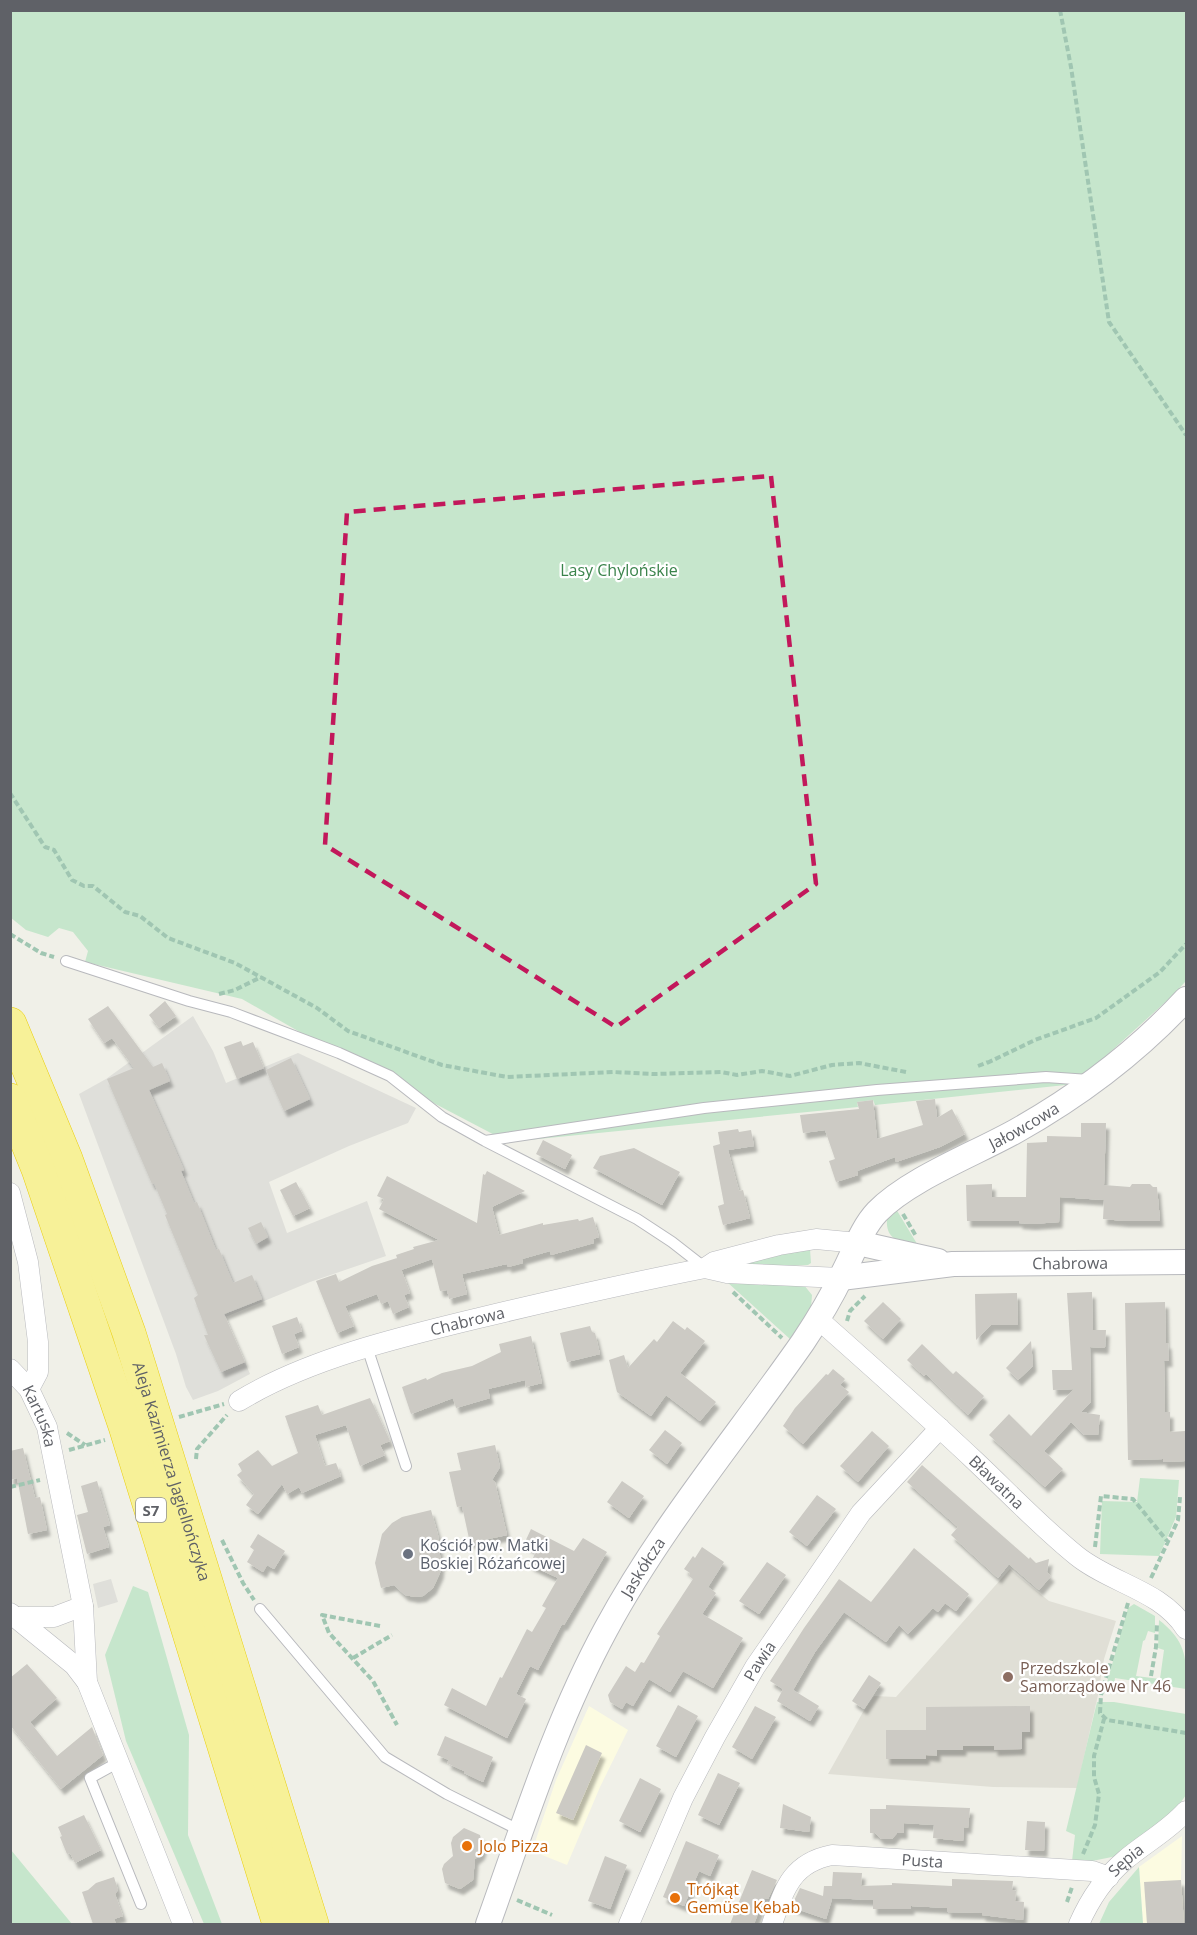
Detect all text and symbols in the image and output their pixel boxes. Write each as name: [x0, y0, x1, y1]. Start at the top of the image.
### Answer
park label: Lasy Chylońskie: [560, 559, 678, 581]
street label: Jałowcowa: [983, 1097, 1063, 1155]
street label: Chabrowa: [1032, 1252, 1108, 1274]
street label: Chabrowa: [428, 1301, 507, 1341]
street label: Aleja Kazimierza Jagiellończyka: [128, 1359, 216, 1584]
street label: Kartuska: [18, 1381, 62, 1449]
street label: Bławatna: [964, 1450, 1029, 1514]
road number: S7: [136, 1498, 166, 1522]
street label: Jaskółcza: [615, 1533, 670, 1603]
place label: Kościół pw. Matki Boskiej Różańcowej: [420, 1534, 566, 1574]
marker: Kościół pw. Matki Boskiej Różańcowej: [401, 1547, 415, 1561]
street label: Pawia: [738, 1637, 781, 1685]
place label: Przedszkole Samorządowe Nr 46: [1020, 1657, 1171, 1697]
marker: Przedszkole Samorządowe Nr 46: [1001, 1670, 1015, 1684]
place label: Jolo Pizza: [477, 1835, 548, 1857]
street label: Sępia: [1103, 1838, 1148, 1881]
marker: Jolo Pizza: [460, 1839, 474, 1853]
street label: Pusta: [901, 1848, 944, 1873]
place label: Trójkąt Gemüse Kebab: [687, 1878, 800, 1918]
marker: Trójkąt Gemüse Kebab: [668, 1891, 682, 1905]

